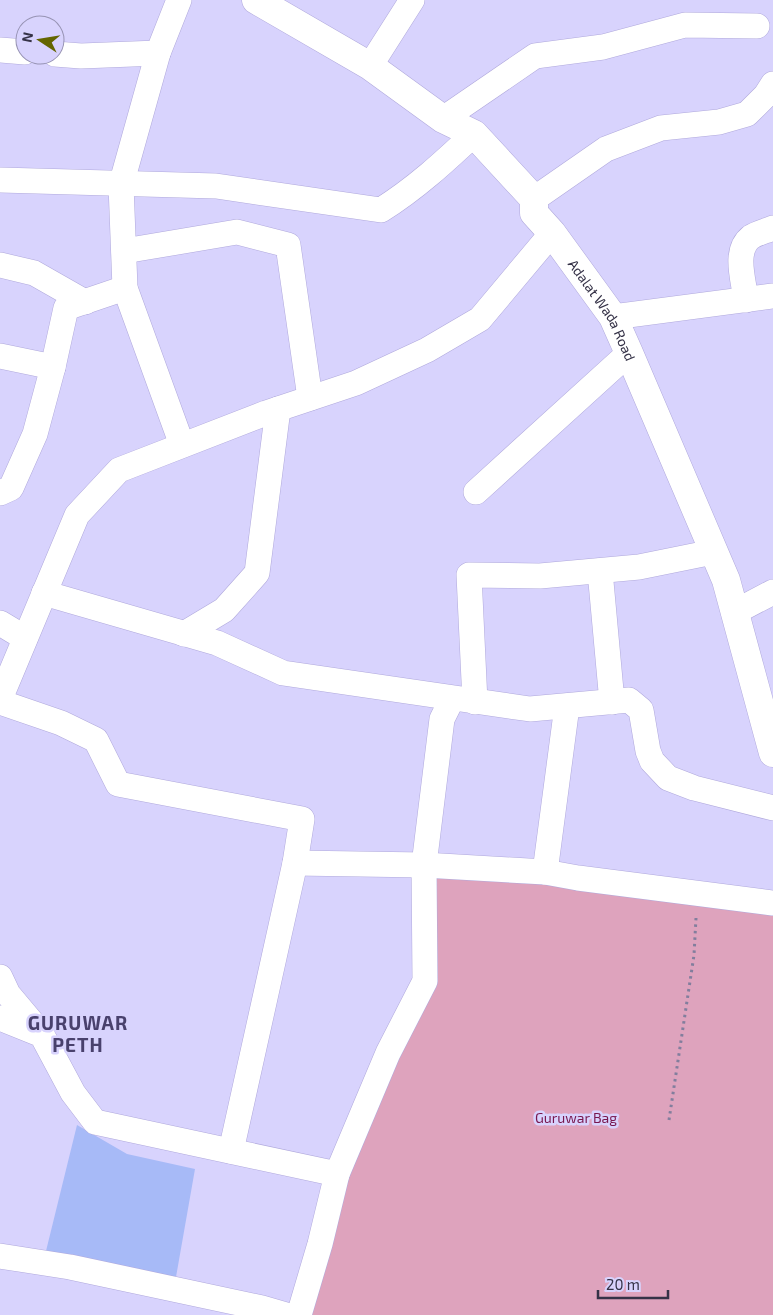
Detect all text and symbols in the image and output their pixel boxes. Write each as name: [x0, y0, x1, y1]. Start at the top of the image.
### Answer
north arrow: [15, 15, 65, 65]
text: N: [17, 30, 36, 44]
street label: Adalat Wada Road: [565, 256, 640, 363]
district label: GURUWAR PETH: [28, 1011, 128, 1056]
park label: Guruwar Bag: [535, 1109, 617, 1126]
scale bar: [598, 1268, 668, 1300]
text: 20 m: [606, 1275, 640, 1293]

